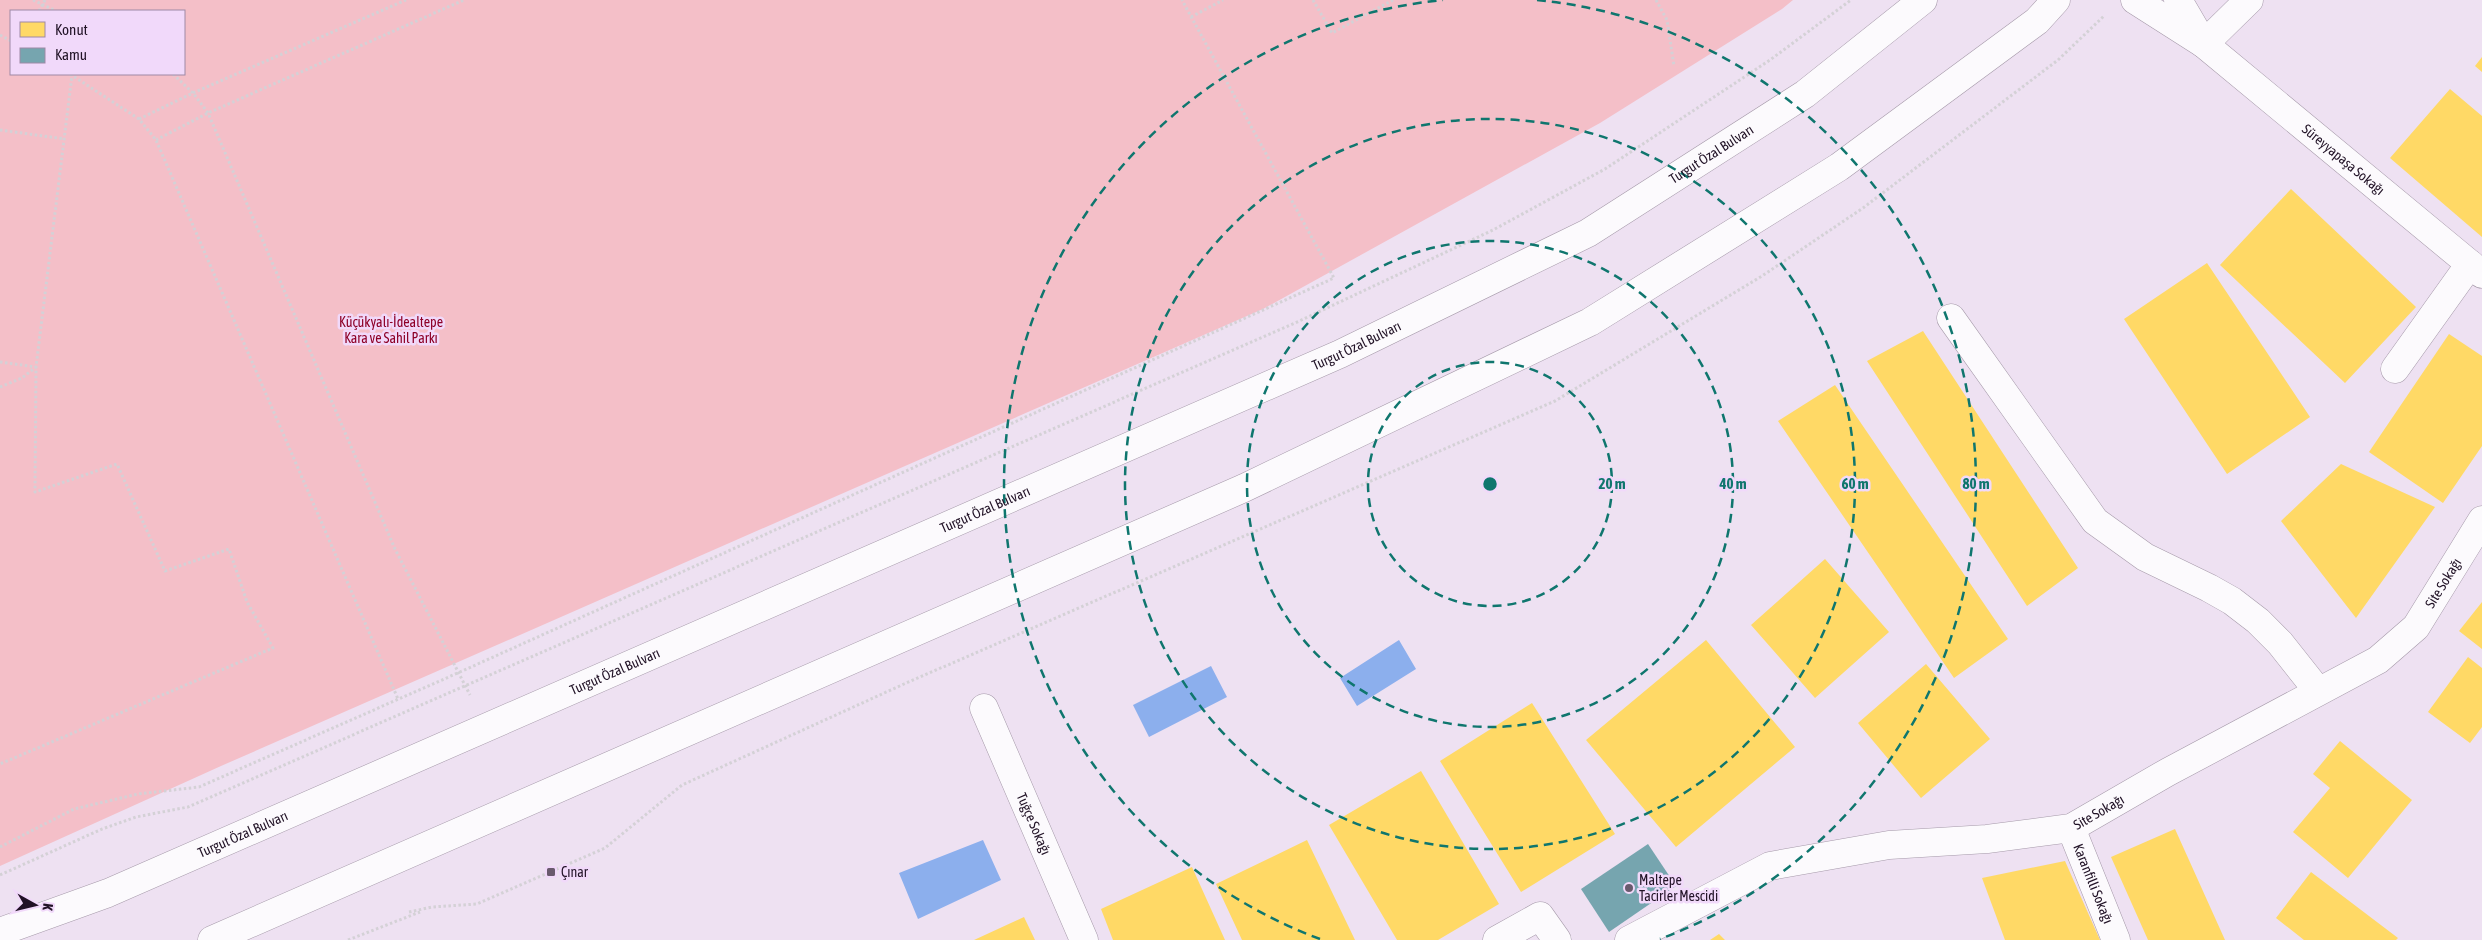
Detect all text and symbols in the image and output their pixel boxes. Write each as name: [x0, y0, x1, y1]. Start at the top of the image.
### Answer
legend: [10, 10, 185, 75]
text: Konut: [55, 21, 88, 38]
text: Kamu: [55, 46, 87, 63]
street label: Turgut Özal Bulvarı: [1666, 121, 1756, 187]
street label: Süreyyapaşa Sokağı: [2299, 121, 2388, 198]
park label: Küçükyalı-İdealtepe Kara ve Sahil Parkı: [339, 314, 443, 346]
street label: Turgut Özal Bulvarı: [1309, 318, 1403, 373]
centre of rings: [1481, 475, 1499, 493]
text: 20 m: [1599, 475, 1626, 492]
text: 40 m: [1719, 475, 1747, 492]
text: 60 m: [1842, 475, 1869, 492]
text: 80 m: [1963, 475, 1990, 492]
street label: Turgut Özal Bulvarı: [937, 483, 1032, 536]
street label: Site Sokağı: [2422, 555, 2465, 611]
street label: Turgut Özal Bulvarı: [567, 645, 662, 698]
street label: Tuğçe Sokağı: [1013, 790, 1054, 857]
street label: Site Sokağı: [2071, 791, 2127, 833]
street label: Turgut Özal Bulvarı: [195, 807, 290, 861]
street label: Karanfilli Sokağı: [2070, 842, 2117, 926]
place label: Çınar: [561, 864, 589, 880]
marker: Çınar: [545, 866, 557, 878]
place label: Maltepe Tacirler Mescidi: [1639, 872, 1718, 904]
north arrow: [10, 880, 60, 930]
marker: Maltepe Tacirler Mescidi: [1623, 882, 1635, 894]
text: K: [39, 902, 56, 911]

